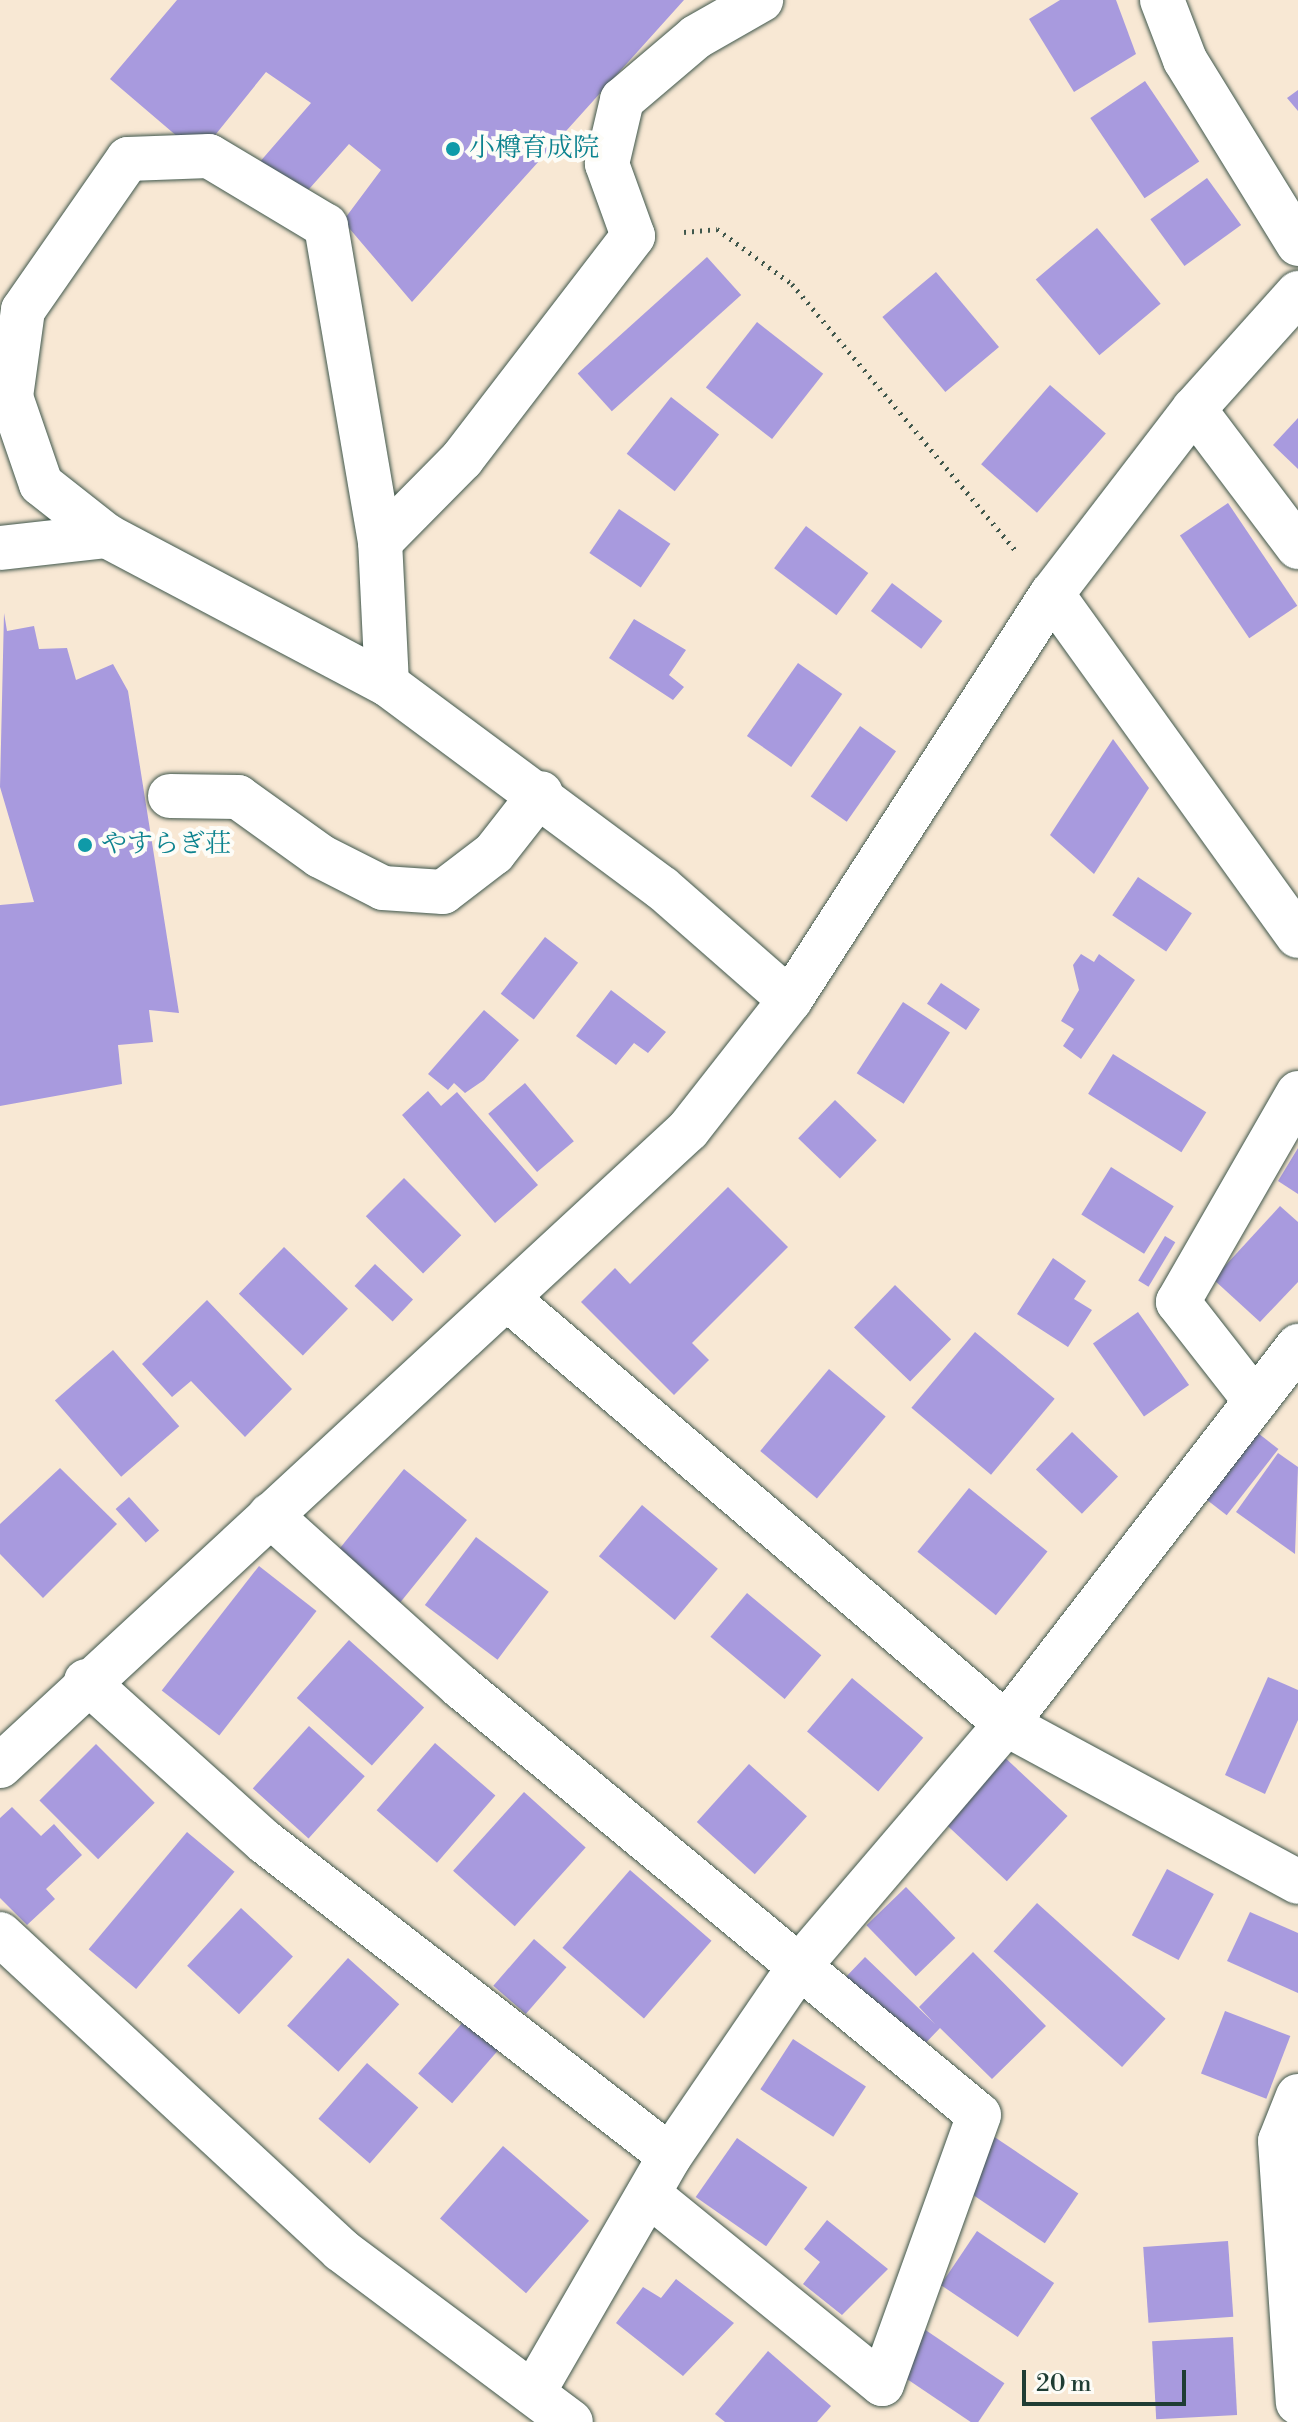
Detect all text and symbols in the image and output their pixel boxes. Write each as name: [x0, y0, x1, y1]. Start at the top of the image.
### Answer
place label: 小樽育成院: [469, 133, 599, 165]
marker: 小樽育成院: [444, 140, 462, 158]
place label: やすらぎ荘: [101, 829, 231, 861]
marker: やすらぎ荘: [76, 836, 94, 854]
scale bar: [1026, 2354, 1190, 2404]
text: 20 m: [1036, 2369, 1092, 2399]

